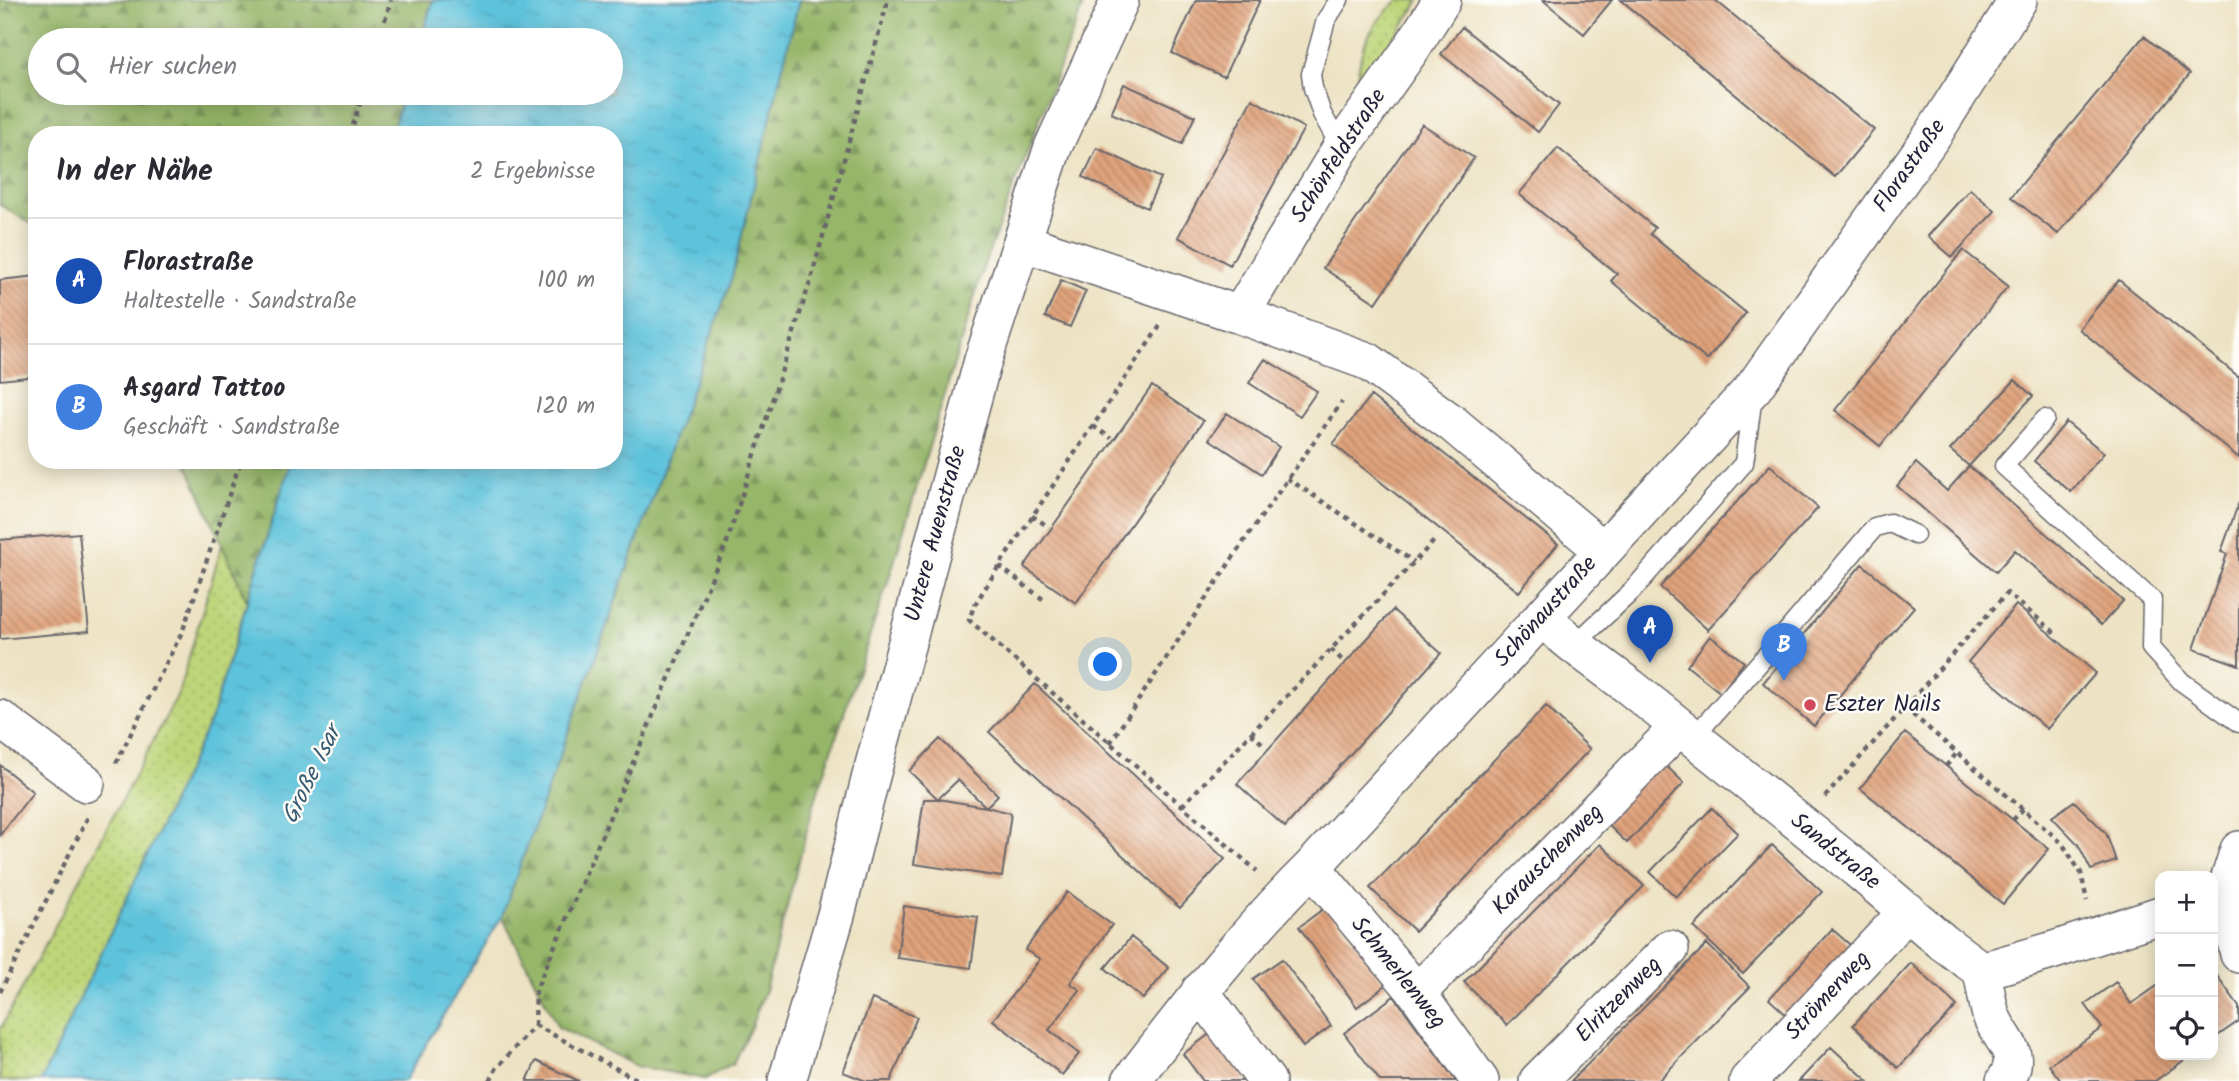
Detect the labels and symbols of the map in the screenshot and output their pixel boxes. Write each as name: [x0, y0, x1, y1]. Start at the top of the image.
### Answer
street label: Schönfeldstraße: [1282, 81, 1396, 231]
street label: Florastraße: [1864, 112, 1956, 220]
street label: Untere Auenstraße: [895, 442, 977, 626]
street label: Schönaustraße: [1486, 548, 1606, 676]
pin: A: [1627, 605, 1673, 663]
pin: B: [1761, 623, 1807, 681]
your location: [1088, 647, 1122, 681]
place label: Eszter Nails: [1824, 687, 1941, 723]
marker: Eszter Nails: [1802, 697, 1818, 713]
water label: Große Isar: [272, 715, 355, 831]
street label: Karauschenweg: [1484, 796, 1612, 924]
street label: Sandstraße: [1782, 804, 1888, 900]
street label: Schmerlenweg: [1341, 909, 1455, 1037]
street label: Strömerweg: [1777, 943, 1879, 1049]
street label: Elritzenweg: [1567, 948, 1671, 1052]

